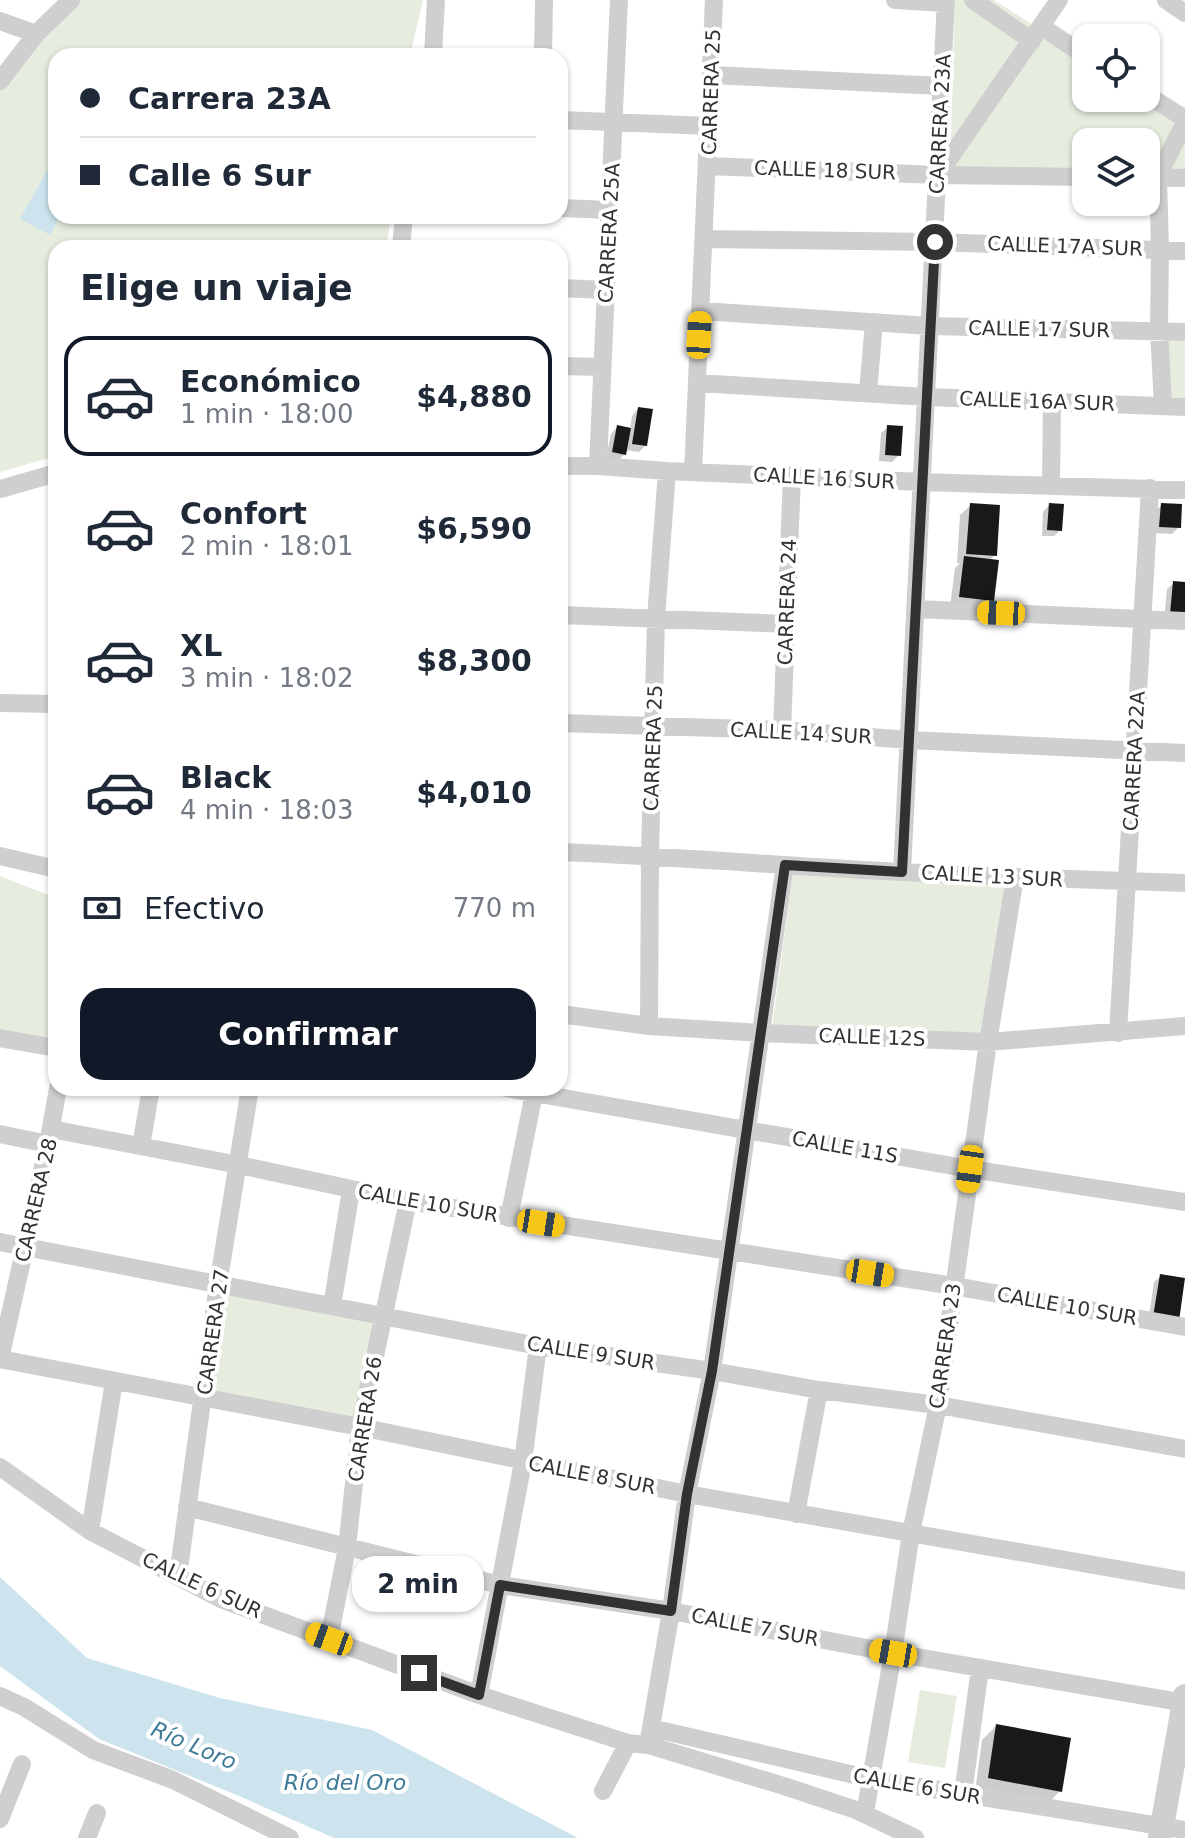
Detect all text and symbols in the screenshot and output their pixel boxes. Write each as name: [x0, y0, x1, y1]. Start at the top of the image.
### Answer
map controls: [1072, 24, 1160, 216]
button: locate: [1072, 24, 1160, 112]
street label: CARRERA 25: [697, 28, 725, 156]
street label: CARRERA 23A: [924, 53, 956, 195]
text: Carrera 23A: [128, 81, 331, 116]
button: layers: [1072, 128, 1160, 216]
street label: CALLE 18 SUR: [754, 156, 896, 184]
text: Calle 6 Sur: [128, 158, 311, 193]
street label: CARRERA 25A: [593, 162, 625, 304]
route start: [917, 224, 953, 260]
street label: CALLE 17A SUR: [987, 231, 1143, 261]
text: Elige un viaje: [80, 267, 353, 308]
car: [686, 310, 712, 360]
street label: CALLE 17 SUR: [968, 316, 1110, 342]
icon: car: [84, 360, 156, 432]
text: Económico: [180, 364, 361, 399]
text: $4,880: [416, 379, 532, 414]
street label: CALLE 16A SUR: [959, 386, 1115, 416]
text: 1 min · 18:00: [180, 399, 354, 429]
street label: CALLE 16 SUR: [752, 462, 896, 494]
icon: car: [84, 492, 156, 564]
text: Confort: [180, 496, 307, 531]
text: $6,590: [416, 511, 532, 546]
text: 2 min · 18:01: [180, 531, 354, 561]
street label: CARRERA 24: [773, 538, 801, 666]
car: [977, 600, 1025, 626]
icon: car: [84, 624, 156, 696]
text: XL: [180, 628, 222, 663]
text: $8,300: [416, 643, 532, 678]
text: 3 min · 18:02: [180, 663, 354, 693]
street label: CARRERA 25: [639, 684, 667, 812]
street label: CARRERA 22A: [1118, 690, 1150, 832]
street label: CALLE 14 SUR: [729, 717, 873, 749]
icon: car: [84, 756, 156, 828]
text: Black: [180, 760, 271, 795]
text: $4,010: [416, 775, 532, 810]
text: 4 min · 18:03: [180, 795, 354, 825]
street label: CALLE 13 SUR: [920, 860, 1064, 892]
icon: cash: [80, 886, 124, 930]
text: Efectivo: [144, 891, 265, 926]
text: 770 m: [453, 893, 536, 923]
button: Confirmar: [80, 988, 536, 1080]
street label: CALLE 12S: [818, 1023, 926, 1051]
street label: CALLE 11S: [790, 1126, 900, 1168]
street label: CARRERA 28: [10, 1136, 62, 1264]
car: [955, 1144, 985, 1194]
street label: CALLE 10 SUR: [356, 1179, 500, 1227]
car: [515, 1207, 567, 1239]
car: [844, 1257, 896, 1289]
street label: CARRERA 27: [192, 1268, 234, 1396]
street label: CARRERA 23: [924, 1282, 966, 1410]
street label: CALLE 10 SUR: [995, 1282, 1139, 1330]
street label: CALLE 9 SUR: [525, 1331, 657, 1375]
street label: CARRERA 26: [343, 1355, 387, 1483]
street label: CALLE 8 SUR: [526, 1451, 658, 1499]
street label: CALLE 6 SUR: [138, 1547, 266, 1623]
callout: 2 min: [353, 1557, 485, 1613]
text: 2 min: [377, 1569, 459, 1599]
street label: CALLE 7 SUR: [689, 1603, 821, 1651]
car: [302, 1620, 356, 1658]
car: [867, 1637, 919, 1669]
route end: [401, 1655, 437, 1691]
water label: Río Loro: [147, 1716, 240, 1775]
street label: CALLE 6 SUR: [851, 1763, 983, 1809]
water label: Río del Oro: [284, 1770, 406, 1795]

